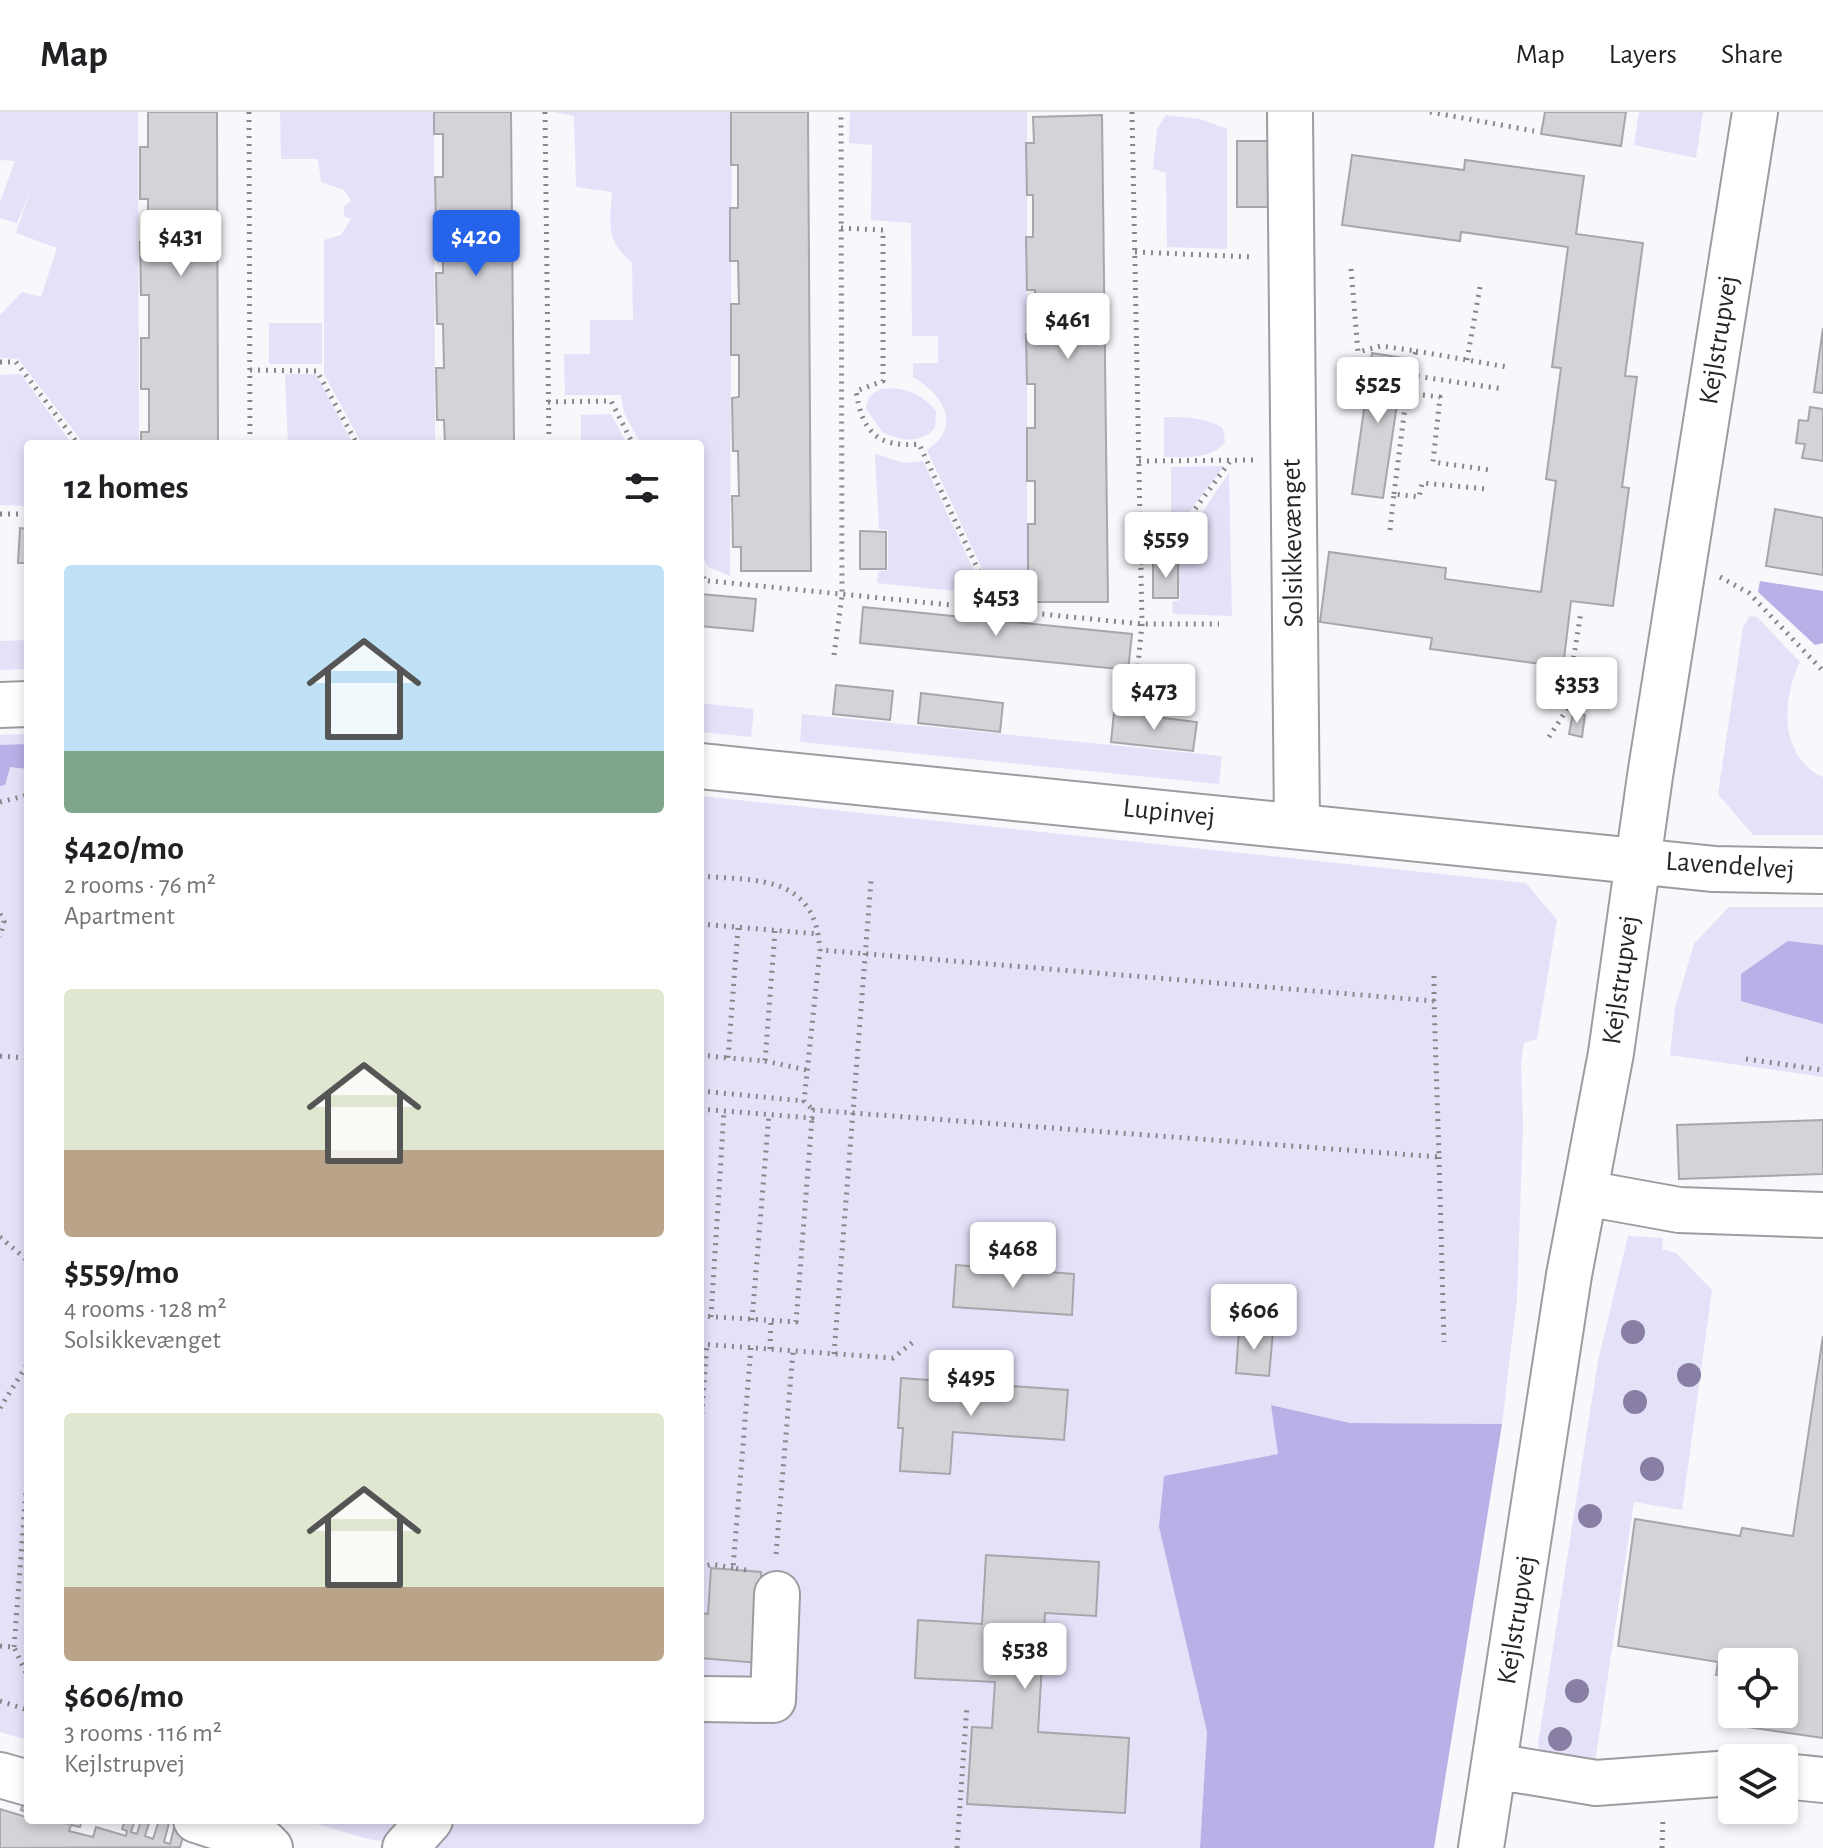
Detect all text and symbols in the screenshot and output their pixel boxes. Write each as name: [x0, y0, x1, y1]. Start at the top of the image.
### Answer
text: Map: [40, 36, 108, 74]
text: Map: [1516, 41, 1565, 69]
text: Layers: [1609, 41, 1677, 69]
text: Share: [1721, 41, 1783, 69]
pin: $431: [134, 210, 228, 278]
pin: $420: [429, 210, 523, 278]
text: $431: [158, 223, 204, 249]
text: $420: [451, 223, 501, 249]
street label: Kejlstrupvej: [1695, 274, 1743, 406]
pin: $461: [1021, 293, 1115, 361]
text: $461: [1045, 306, 1091, 332]
pin: $525: [1331, 357, 1425, 425]
text: $525: [1355, 370, 1401, 396]
street label: Solsikkevænget: [1278, 458, 1308, 628]
icon: filters: [620, 466, 664, 510]
text: 12 homes: [64, 471, 189, 505]
pin: $559: [1119, 512, 1213, 580]
text: $559: [1143, 525, 1189, 551]
pin: $453: [949, 570, 1043, 638]
text: $453: [972, 583, 1020, 609]
icon: home: [292, 617, 436, 761]
pin: $353: [1530, 657, 1624, 725]
pin: $473: [1107, 664, 1201, 732]
text: $353: [1554, 670, 1600, 696]
text: $473: [1130, 677, 1178, 703]
street label: Lupinvej: [1121, 794, 1217, 832]
text: $420/mo: [64, 832, 184, 866]
street label: Lavendelvej: [1665, 848, 1795, 884]
text: 2 rooms · 76 m²: [64, 872, 216, 898]
text: Apartment: [64, 903, 175, 929]
street label: Kejlstrupvej: [1598, 914, 1644, 1046]
icon: home: [292, 1041, 436, 1185]
pin: $468: [966, 1222, 1060, 1290]
text: $468: [988, 1235, 1038, 1261]
text: $559/mo: [64, 1256, 179, 1290]
pin: $606: [1207, 1284, 1301, 1352]
text: 4 rooms · 128 m²: [64, 1296, 227, 1322]
text: $606: [1229, 1297, 1279, 1323]
text: Solsikkevænget: [64, 1327, 221, 1353]
pin: $495: [924, 1350, 1018, 1418]
text: $495: [947, 1363, 995, 1389]
icon: home: [292, 1465, 436, 1609]
street label: Kejlstrupvej: [1493, 1554, 1541, 1686]
pin: $538: [978, 1623, 1072, 1691]
text: $538: [1002, 1636, 1048, 1662]
map controls: [1718, 1648, 1798, 1824]
button: locate: [1718, 1648, 1798, 1728]
text: $606/mo: [64, 1680, 184, 1714]
text: 3 rooms · 116 m²: [64, 1720, 222, 1746]
button: layers: [1718, 1744, 1798, 1824]
text: Kejlstrupvej: [64, 1751, 185, 1777]

